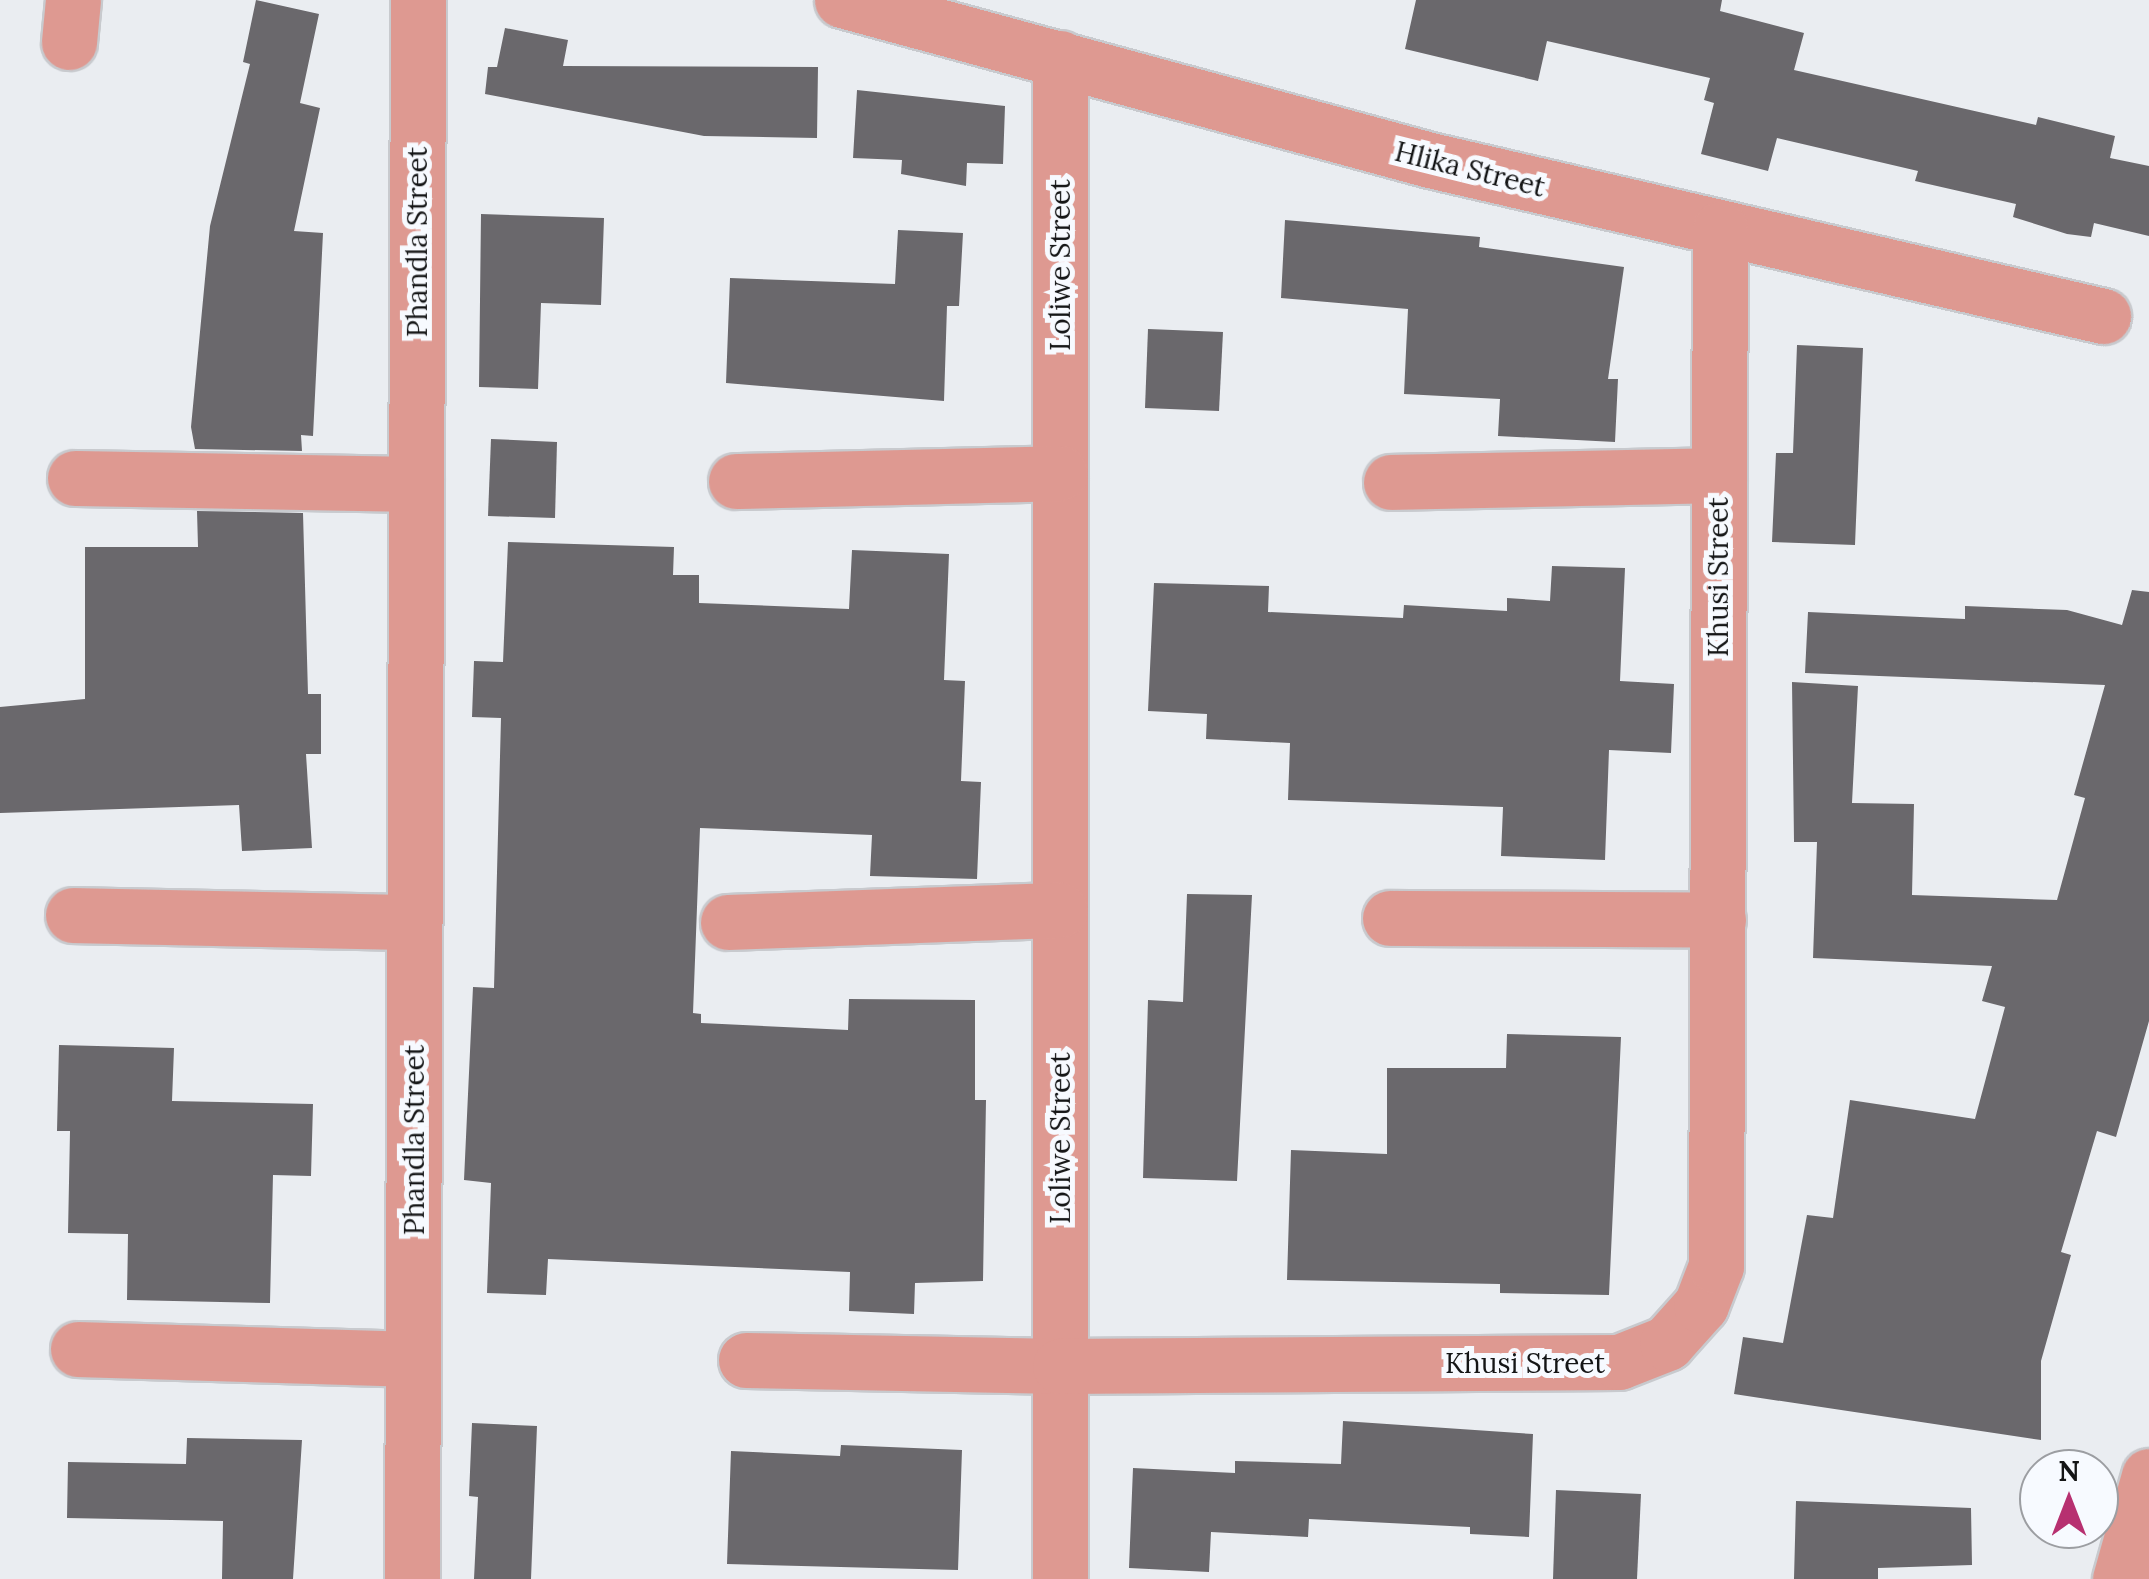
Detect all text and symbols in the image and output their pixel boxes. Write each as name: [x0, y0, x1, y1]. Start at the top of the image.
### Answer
street label: Hlika Street: [1391, 134, 1549, 204]
street label: Phandla Street: [400, 147, 434, 337]
street label: Loliwe Street: [1043, 179, 1077, 351]
street label: Khusi Street: [1701, 497, 1735, 657]
street label: Phandla Street: [397, 1045, 431, 1235]
street label: Loliwe Street: [1043, 1052, 1077, 1224]
street label: Khusi Street: [1445, 1346, 1605, 1380]
north arrow: [2019, 1449, 2119, 1549]
text: N: [2058, 1453, 2080, 1489]

